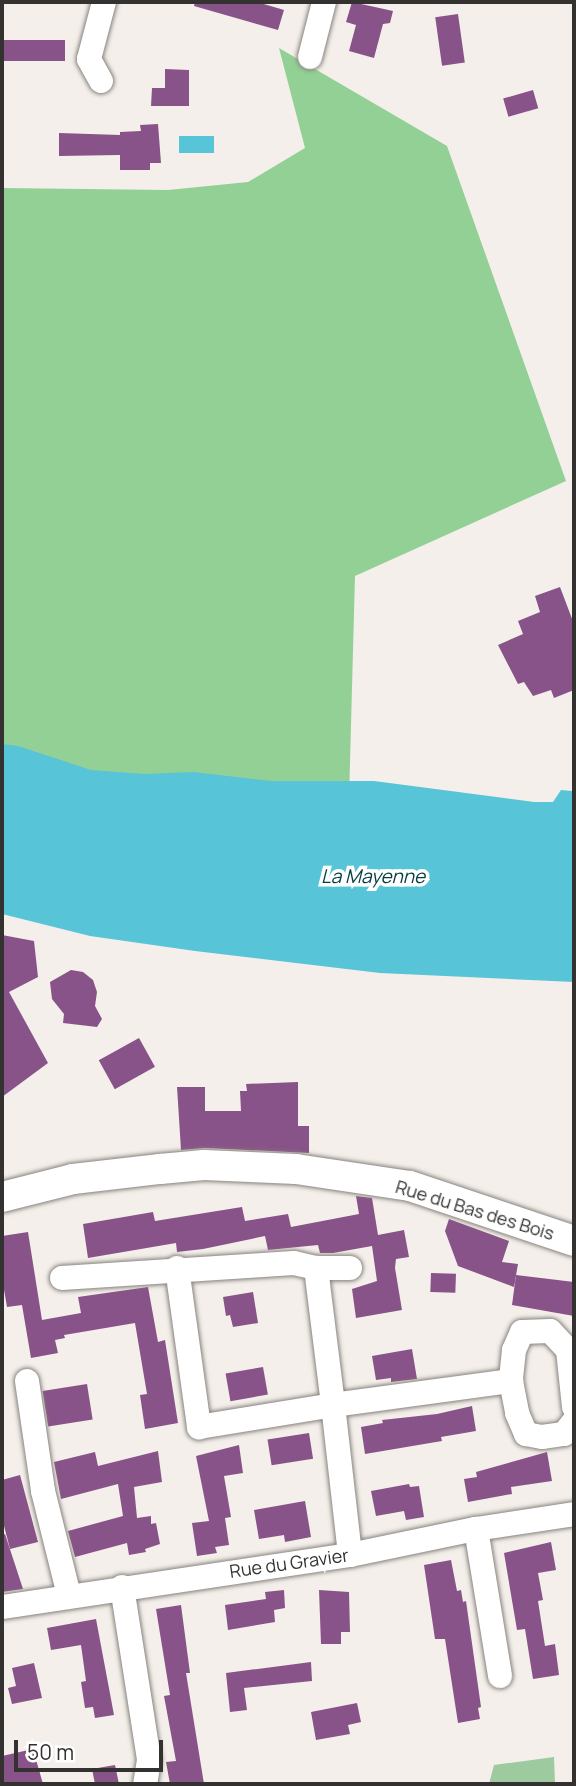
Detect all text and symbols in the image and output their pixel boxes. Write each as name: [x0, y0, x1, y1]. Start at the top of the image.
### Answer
water label: La Mayenne: [321, 866, 425, 888]
street label: Rue du Bas des Bois: [393, 1176, 557, 1244]
street label: Rue du Gravier: [228, 1544, 350, 1582]
scale bar: [18, 1726, 166, 1770]
text: 50 m: [27, 1738, 74, 1766]

